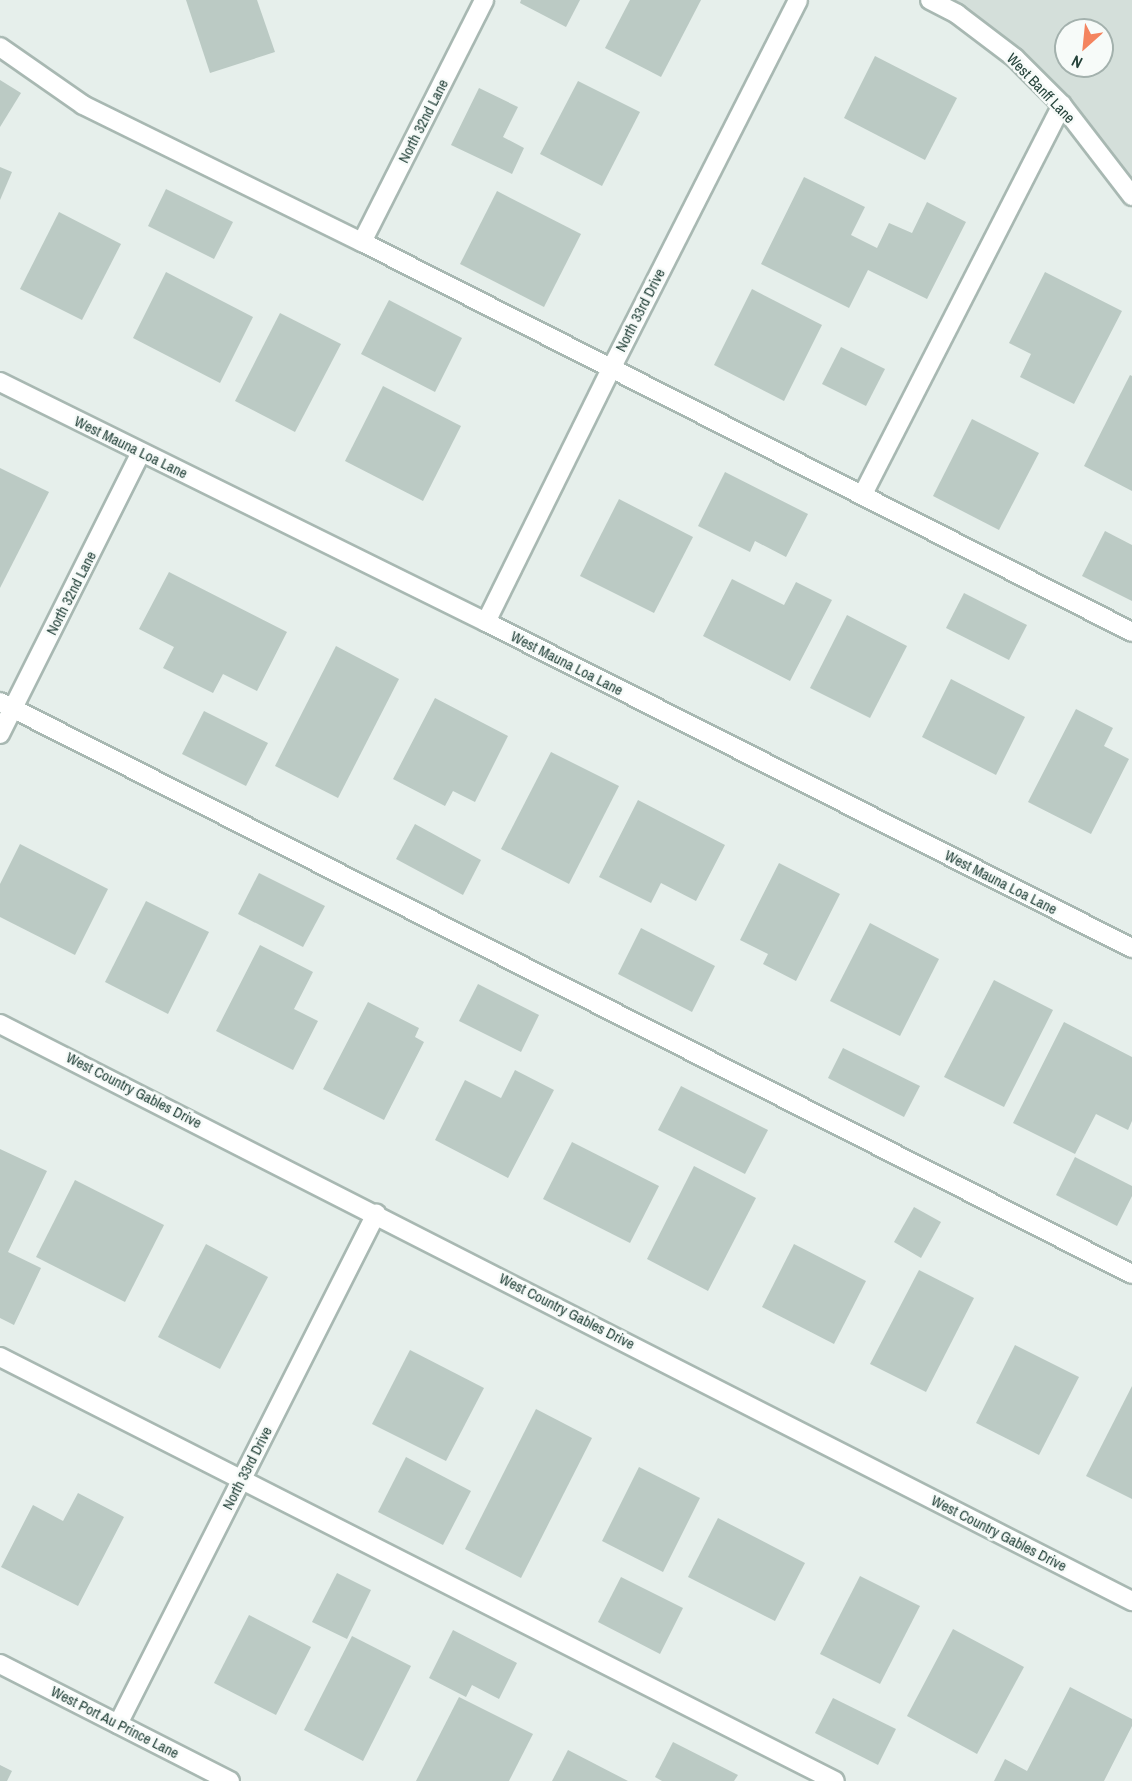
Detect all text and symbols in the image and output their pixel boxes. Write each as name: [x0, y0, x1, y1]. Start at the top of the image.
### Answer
north arrow: [1054, 18, 1114, 78]
street label: West Banff Lane: [1003, 49, 1079, 127]
text: N: [1068, 50, 1086, 74]
street label: North 32nd Lane: [394, 76, 452, 166]
street label: North 33rd Drive: [611, 265, 669, 355]
street label: West Mauna Loa Lane: [72, 412, 190, 482]
street label: North 32nd Lane: [42, 548, 100, 638]
street label: West Mauna Loa Lane: [508, 627, 626, 699]
street label: West Mauna Loa Lane: [942, 846, 1060, 918]
street label: West Country Gables Drive: [63, 1048, 205, 1132]
street label: West Country Gables Drive: [496, 1269, 638, 1353]
street label: North 33rd Drive: [218, 1423, 276, 1513]
street label: West Country Gables Drive: [928, 1491, 1070, 1575]
street label: West Port Au Prince Lane: [48, 1682, 182, 1762]

